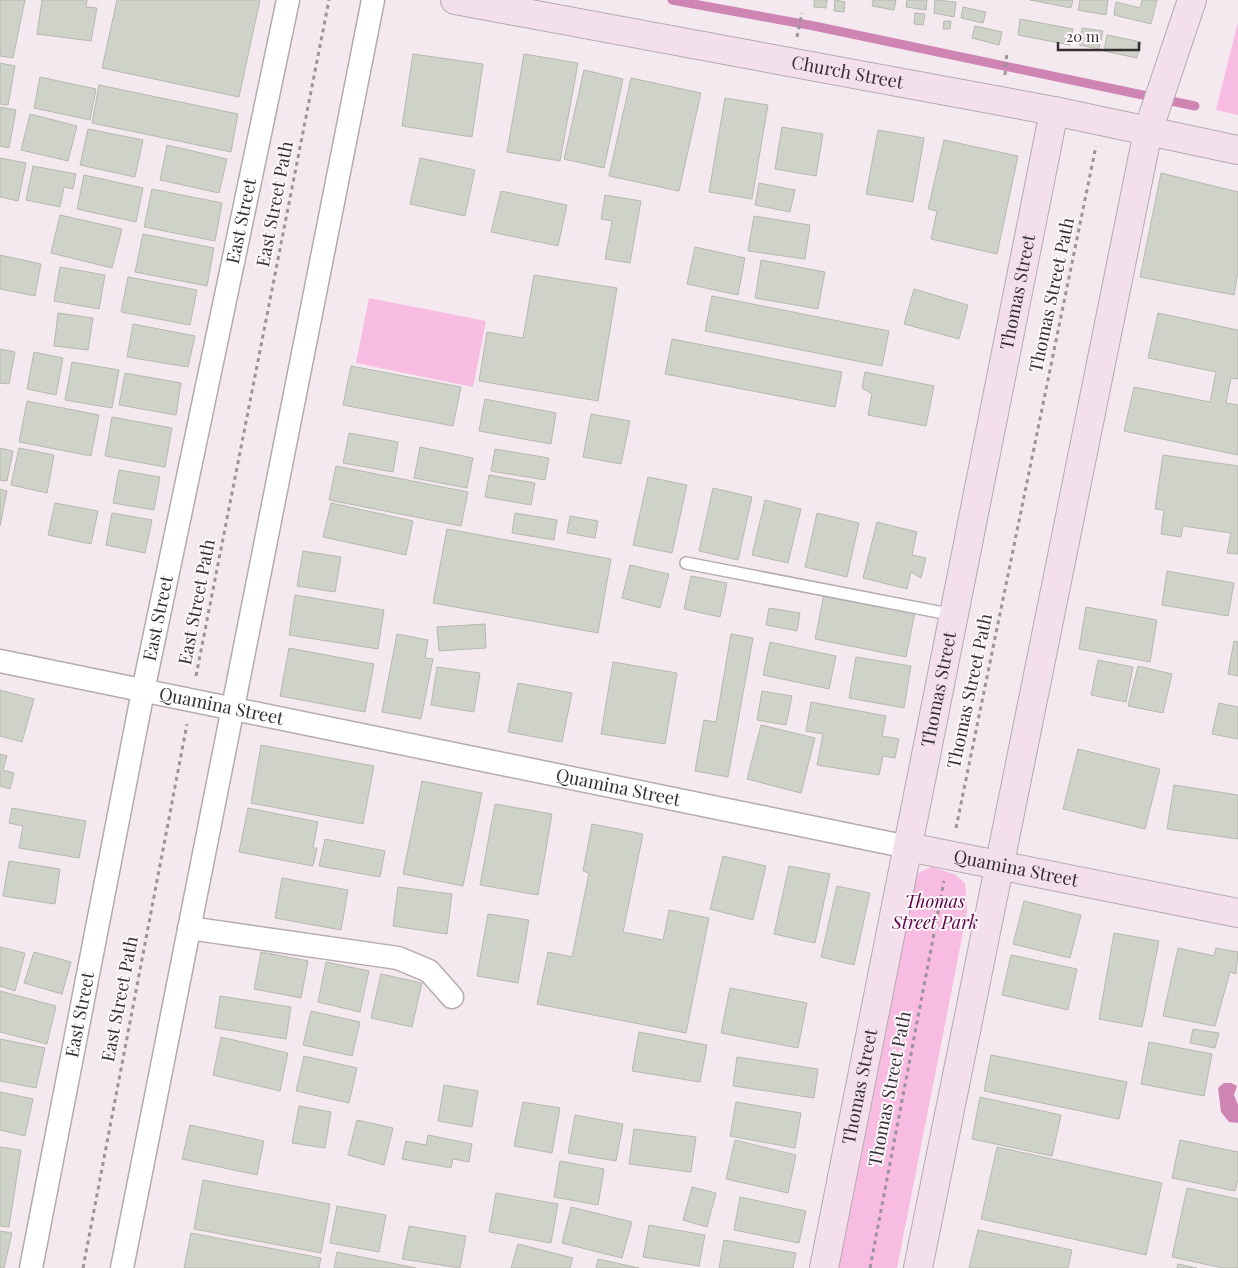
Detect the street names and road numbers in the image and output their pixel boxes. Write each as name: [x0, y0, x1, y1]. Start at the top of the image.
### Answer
street label: Church Street: [790, 50, 906, 94]
street label: East Street Path: [250, 139, 298, 269]
street label: East Street: [220, 175, 261, 266]
street label: Thomas Street Path: [1023, 215, 1079, 374]
street label: Thomas Street: [994, 231, 1040, 352]
street label: East Street Path: [172, 537, 220, 667]
street label: East Street: [137, 573, 178, 663]
street label: Thomas Street Path: [941, 611, 997, 770]
street label: Thomas Street: [915, 629, 961, 749]
street label: Quamina Street: [157, 681, 287, 730]
street label: Quamina Street: [554, 762, 683, 811]
street label: Quamina Street: [952, 843, 1081, 892]
street label: East Street Path: [95, 934, 143, 1064]
street label: East Street: [59, 969, 99, 1059]
street label: Thomas Street Path: [862, 1009, 916, 1169]
street label: Thomas Street: [836, 1026, 882, 1146]

